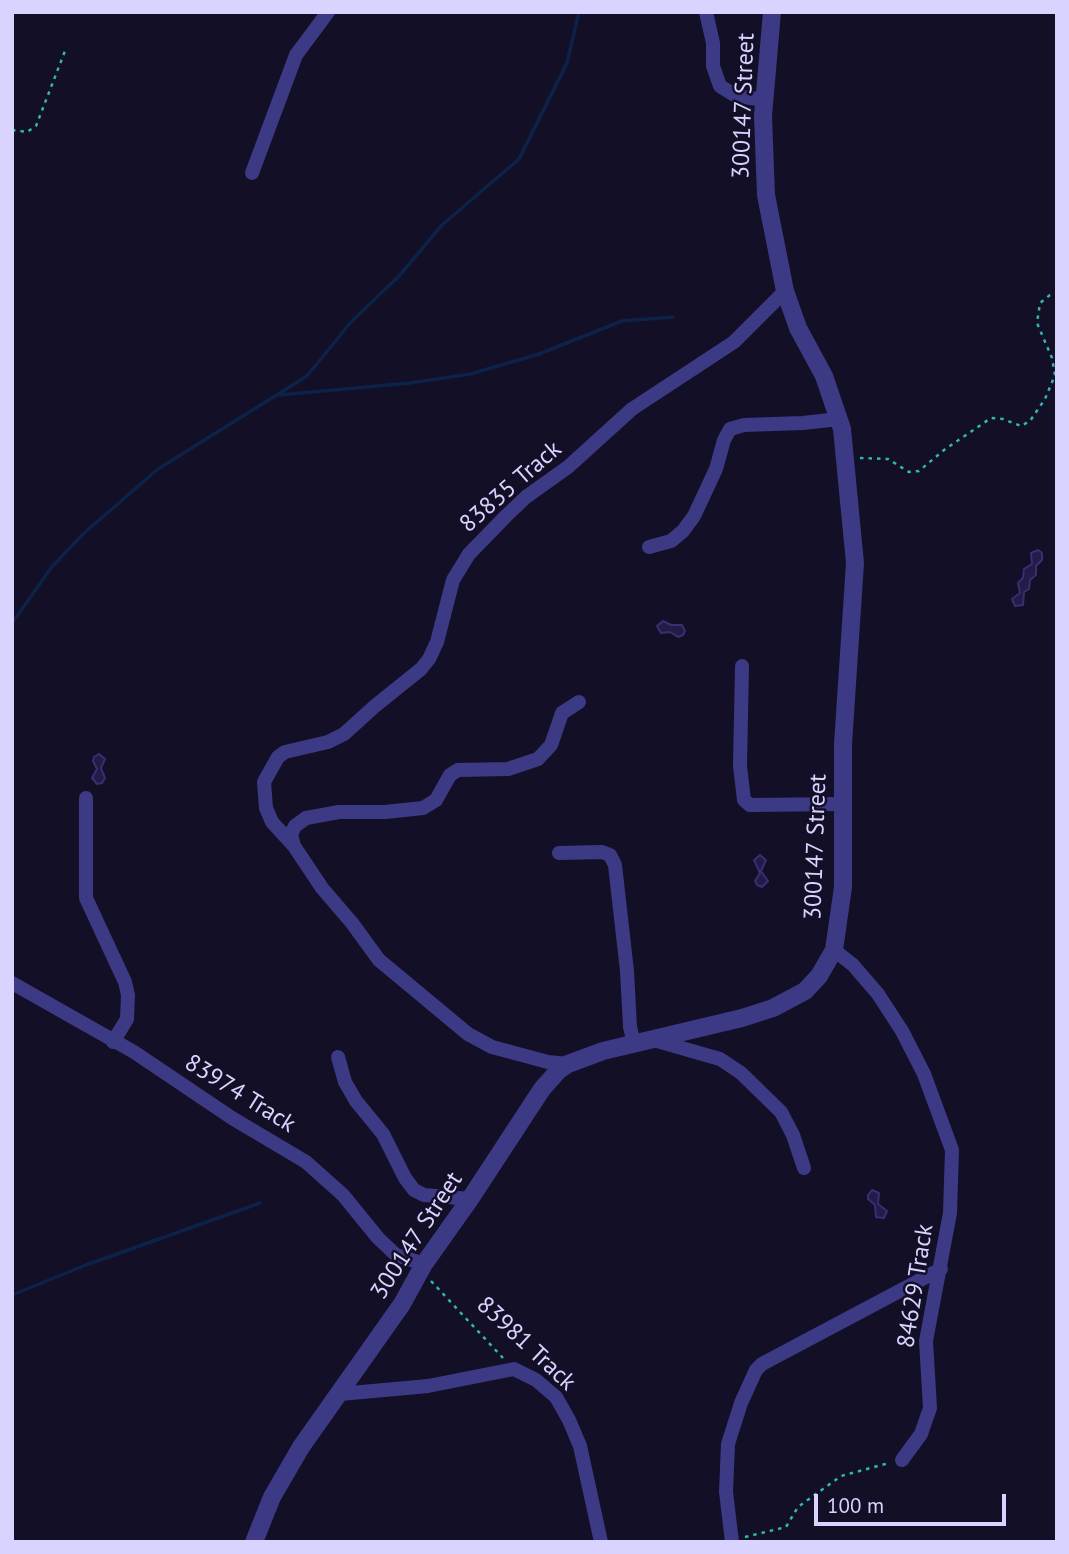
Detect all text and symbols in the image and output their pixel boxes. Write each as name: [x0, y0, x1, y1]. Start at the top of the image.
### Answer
street label: 300147 Street: [727, 32, 761, 180]
street label: 83835 Track: [454, 435, 568, 539]
street label: 300147 Street: [799, 773, 833, 921]
street label: 83974 Track: [179, 1049, 301, 1139]
street label: 300147 Street: [365, 1167, 469, 1305]
street label: 84629 Track: [892, 1222, 940, 1350]
street label: 83981 Track: [470, 1291, 582, 1397]
scale bar: [817, 1480, 1010, 1524]
text: 100 m: [827, 1492, 884, 1519]

